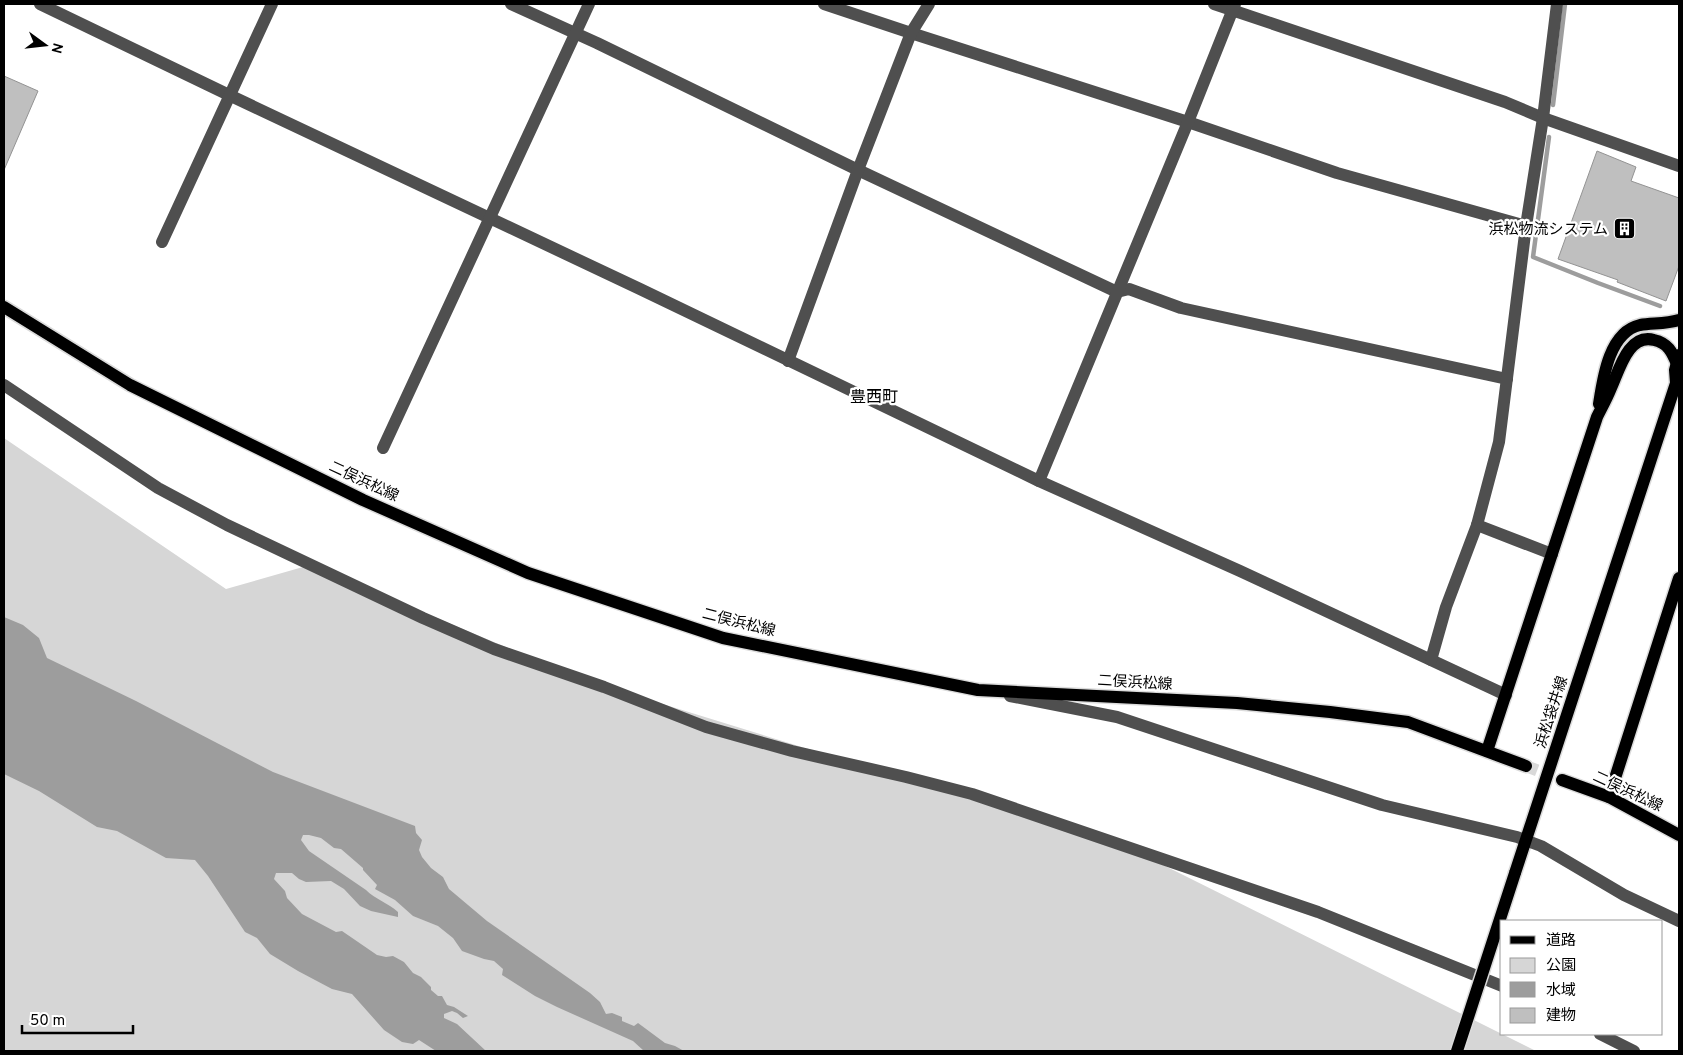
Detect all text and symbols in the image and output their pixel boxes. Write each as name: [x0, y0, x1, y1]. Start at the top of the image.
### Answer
north arrow: [20, 20, 70, 70]
text: N: [47, 41, 66, 55]
building icon: 浜松物流システム: [1612, 217, 1636, 241]
place label: 浜松物流システム: [1488, 221, 1608, 240]
district label: 豊西町: [850, 388, 898, 408]
street label: 二俣浜松線: [325, 458, 401, 507]
street label: 二俣浜松線: [700, 605, 777, 642]
street label: 二俣浜松線: [1097, 672, 1173, 695]
street label: 浜松袋井線: [1531, 674, 1573, 751]
street label: 二俣浜松線: [1589, 768, 1665, 817]
legend: [1500, 920, 1663, 1035]
text: 道路: [1546, 932, 1576, 951]
text: 公園: [1546, 957, 1576, 976]
text: 水域: [1546, 982, 1576, 1001]
scale bar: [22, 1002, 134, 1034]
text: 建物: [1546, 1007, 1576, 1026]
text: 50 m: [30, 1012, 65, 1031]

